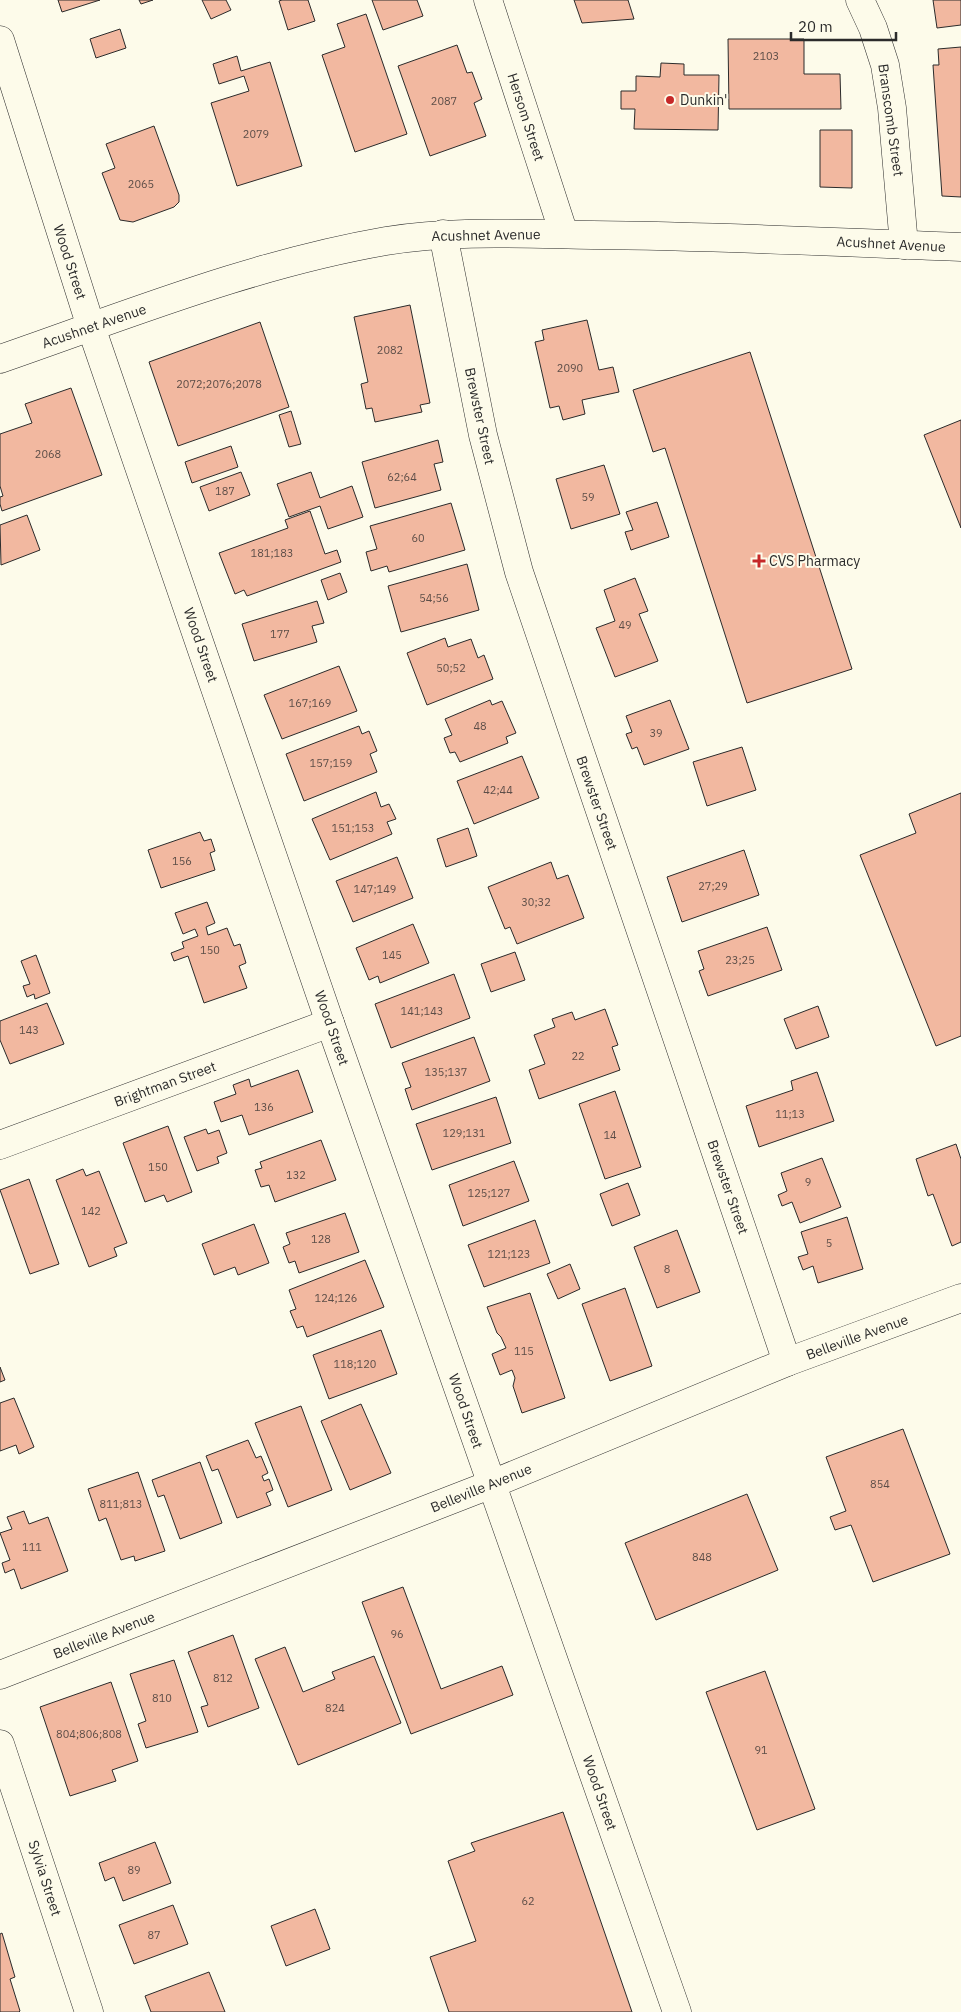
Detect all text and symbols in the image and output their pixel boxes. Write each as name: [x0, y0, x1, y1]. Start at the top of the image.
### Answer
scale bar: [791, 10, 896, 42]
text: 20 m: [798, 17, 833, 36]
house number: 2103: [753, 49, 779, 63]
street label: Branscomb Street: [874, 63, 908, 177]
street label: Hersom Street: [503, 71, 549, 163]
place label: Dunkin': [680, 91, 727, 109]
house number: 2087: [431, 94, 457, 108]
marker: Dunkin': [664, 94, 676, 106]
house number: 2079: [243, 127, 269, 141]
house number: 2065: [128, 177, 154, 191]
street label: Wood Street: [49, 222, 91, 302]
street label: Acushnet Avenue: [431, 225, 541, 245]
street label: Acushnet Avenue: [836, 232, 946, 256]
street label: Acushnet Avenue: [39, 300, 149, 352]
house number: 2082: [377, 343, 403, 357]
house number: 2090: [557, 361, 583, 375]
street label: Brewster Street: [461, 366, 499, 466]
house number: 2072;2076;2078: [176, 377, 262, 391]
house number: 2068: [35, 447, 61, 461]
house number: 62;64: [387, 470, 417, 484]
house number: 187: [215, 484, 235, 498]
house number: 59: [581, 490, 595, 504]
house number: 60: [411, 531, 425, 545]
house number: 181;183: [251, 546, 293, 560]
place label: CVS Pharmacy: [769, 552, 860, 570]
marker: CVS Pharmacy: [753, 555, 765, 567]
house number: 54;56: [419, 591, 449, 605]
street label: Wood Street: [180, 605, 222, 685]
house number: 49: [618, 618, 632, 632]
house number: 177: [270, 627, 290, 641]
house number: 50;52: [436, 661, 466, 675]
house number: 167;169: [289, 696, 331, 710]
house number: 48: [473, 719, 487, 733]
house number: 39: [649, 726, 663, 740]
street label: Brewster Street: [572, 753, 622, 853]
house number: 157;159: [310, 756, 352, 770]
house number: 42;44: [483, 783, 513, 797]
house number: 151;153: [332, 821, 374, 835]
house number: 156: [172, 854, 192, 868]
house number: 27;29: [698, 879, 728, 893]
house number: 147;149: [354, 882, 396, 896]
house number: 30;32: [521, 895, 551, 909]
house number: 150: [200, 943, 220, 957]
house number: 145: [382, 948, 402, 962]
house number: 23;25: [725, 953, 755, 967]
street label: Wood Street: [311, 988, 353, 1068]
house number: 141;143: [401, 1004, 443, 1018]
house number: 143: [19, 1023, 39, 1037]
house number: 22: [571, 1049, 585, 1063]
street label: Brightman Street: [111, 1057, 219, 1111]
house number: 135;137: [425, 1065, 467, 1079]
house number: 136: [254, 1100, 274, 1114]
house number: 11;13: [775, 1107, 805, 1121]
house number: 129;131: [443, 1126, 486, 1140]
house number: 14: [603, 1128, 617, 1142]
street label: Brewster Street: [703, 1137, 753, 1237]
house number: 150: [148, 1160, 168, 1174]
house number: 132: [286, 1168, 306, 1182]
house number: 9: [805, 1175, 811, 1189]
house number: 125;127: [468, 1186, 510, 1200]
house number: 142: [81, 1204, 101, 1218]
house number: 128: [311, 1232, 331, 1246]
house number: 5: [826, 1236, 832, 1250]
house number: 121;123: [488, 1247, 530, 1261]
house number: 8: [664, 1262, 670, 1276]
house number: 124;126: [315, 1291, 357, 1305]
street label: Belleville Avenue: [803, 1310, 911, 1364]
house number: 115: [514, 1344, 534, 1358]
house number: 118;120: [334, 1357, 376, 1371]
street label: Wood Street: [445, 1371, 487, 1451]
street label: Belleville Avenue: [428, 1459, 535, 1517]
house number: 854: [870, 1477, 890, 1491]
house number: 811;813: [100, 1497, 142, 1511]
house number: 111: [22, 1540, 42, 1554]
house number: 848: [692, 1550, 712, 1564]
street label: Belleville Avenue: [51, 1607, 158, 1663]
house number: 96: [390, 1627, 404, 1641]
house number: 812: [213, 1671, 233, 1685]
house number: 810: [152, 1691, 172, 1705]
house number: 824: [325, 1701, 345, 1715]
house number: 804;806;808: [56, 1727, 122, 1741]
house number: 91: [754, 1743, 768, 1757]
street label: Wood Street: [579, 1753, 621, 1833]
street label: Sylvia Street: [24, 1838, 66, 1918]
house number: 89: [127, 1863, 141, 1877]
house number: 62: [521, 1894, 535, 1908]
house number: 87: [147, 1928, 161, 1942]

